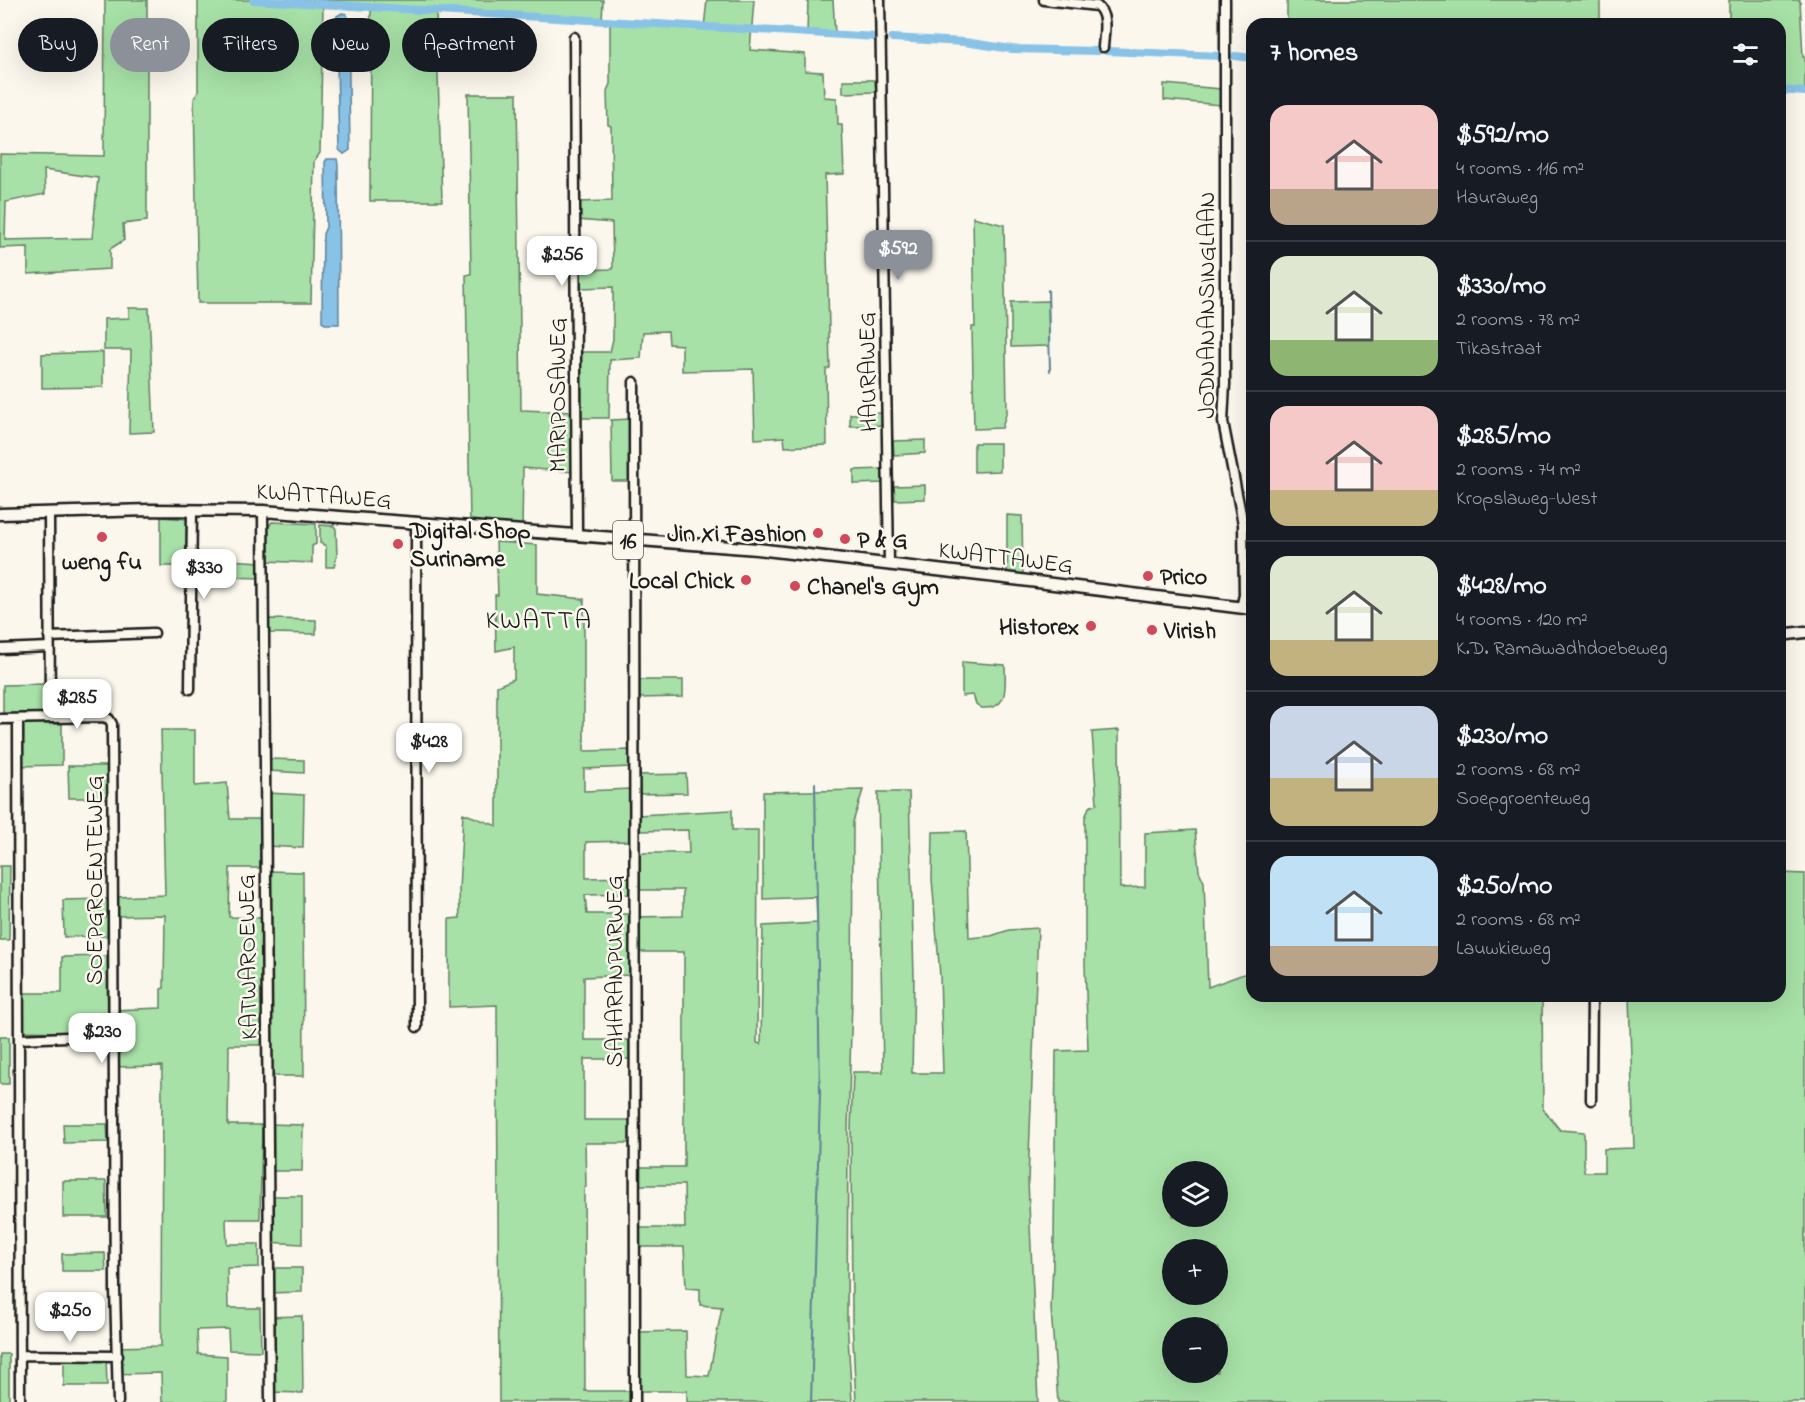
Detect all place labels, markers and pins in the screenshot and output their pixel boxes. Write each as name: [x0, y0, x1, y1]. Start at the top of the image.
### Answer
pin: $592: [862, 230, 934, 281]
pin: $256: [526, 236, 598, 287]
place label: Digital Shop Suriname: [409, 515, 530, 578]
place label: Jin Xi Fashion: [667, 518, 806, 553]
place label: P & G: [857, 524, 907, 559]
marker: Jin Xi Fashion: [811, 526, 825, 540]
marker: weng fu: [95, 530, 109, 544]
marker: P & G: [838, 532, 852, 546]
marker: Digital Shop Suriname: [391, 537, 405, 551]
place label: weng fu: [62, 546, 142, 582]
pin: $330: [168, 549, 240, 600]
place label: Prico: [1160, 561, 1207, 596]
place label: Local Chick: [629, 565, 734, 600]
marker: Prico: [1141, 569, 1155, 583]
place label: Chanel's Gym: [807, 571, 939, 607]
marker: Local Chick: [739, 573, 753, 587]
marker: Chanel's Gym: [788, 579, 802, 593]
place label: Historex: [999, 611, 1079, 646]
place label: Virish: [1163, 615, 1216, 650]
marker: Historex: [1084, 619, 1098, 633]
marker: Virish: [1145, 623, 1159, 637]
pin: $285: [41, 679, 113, 730]
pin: $428: [393, 723, 465, 774]
pin: $230: [66, 1013, 138, 1064]
pin: $250: [34, 1292, 106, 1343]

